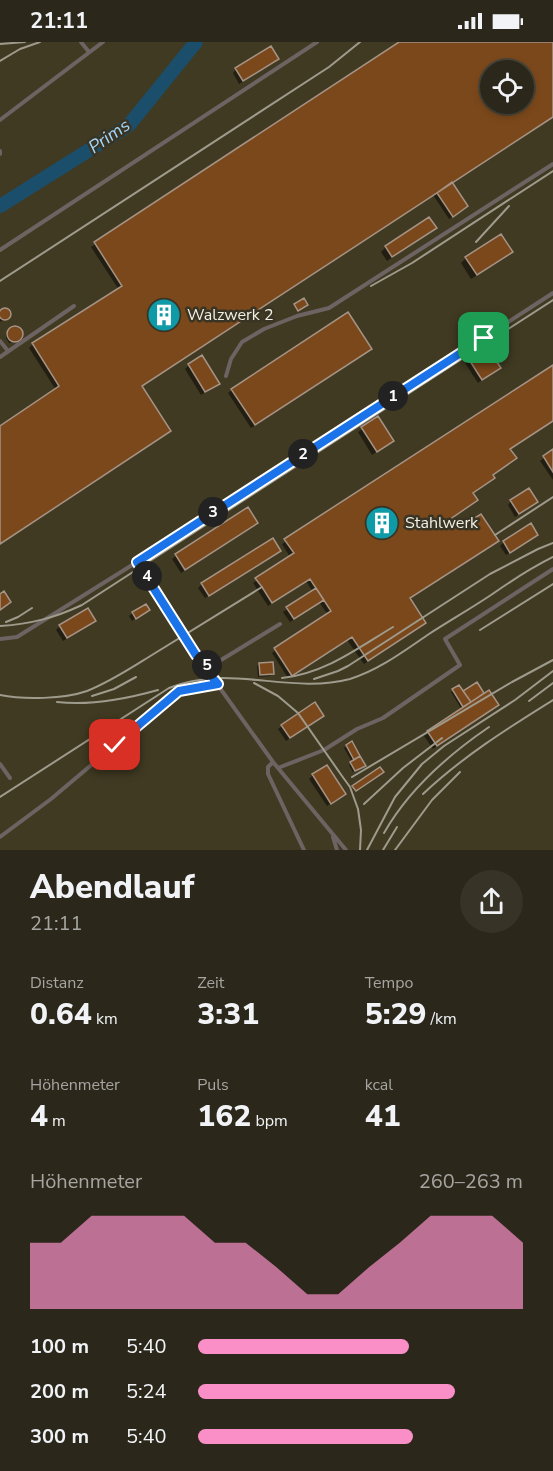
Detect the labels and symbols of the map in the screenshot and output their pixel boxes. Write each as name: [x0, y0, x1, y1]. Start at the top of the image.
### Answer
water label: Prims: [83, 113, 135, 159]
building icon: Walzwerk 2: [146, 297, 182, 333]
place label: Walzwerk 2: [187, 304, 274, 326]
pin: [458, 312, 509, 363]
pin: 1: [378, 381, 408, 411]
pin: 2: [288, 439, 318, 469]
pin: 3: [198, 497, 228, 527]
building icon: Stahlwerk: [364, 505, 400, 541]
place label: Stahlwerk: [405, 512, 479, 534]
pin: 4: [132, 561, 162, 591]
pin: 5: [192, 650, 222, 680]
pin: [89, 719, 140, 770]

